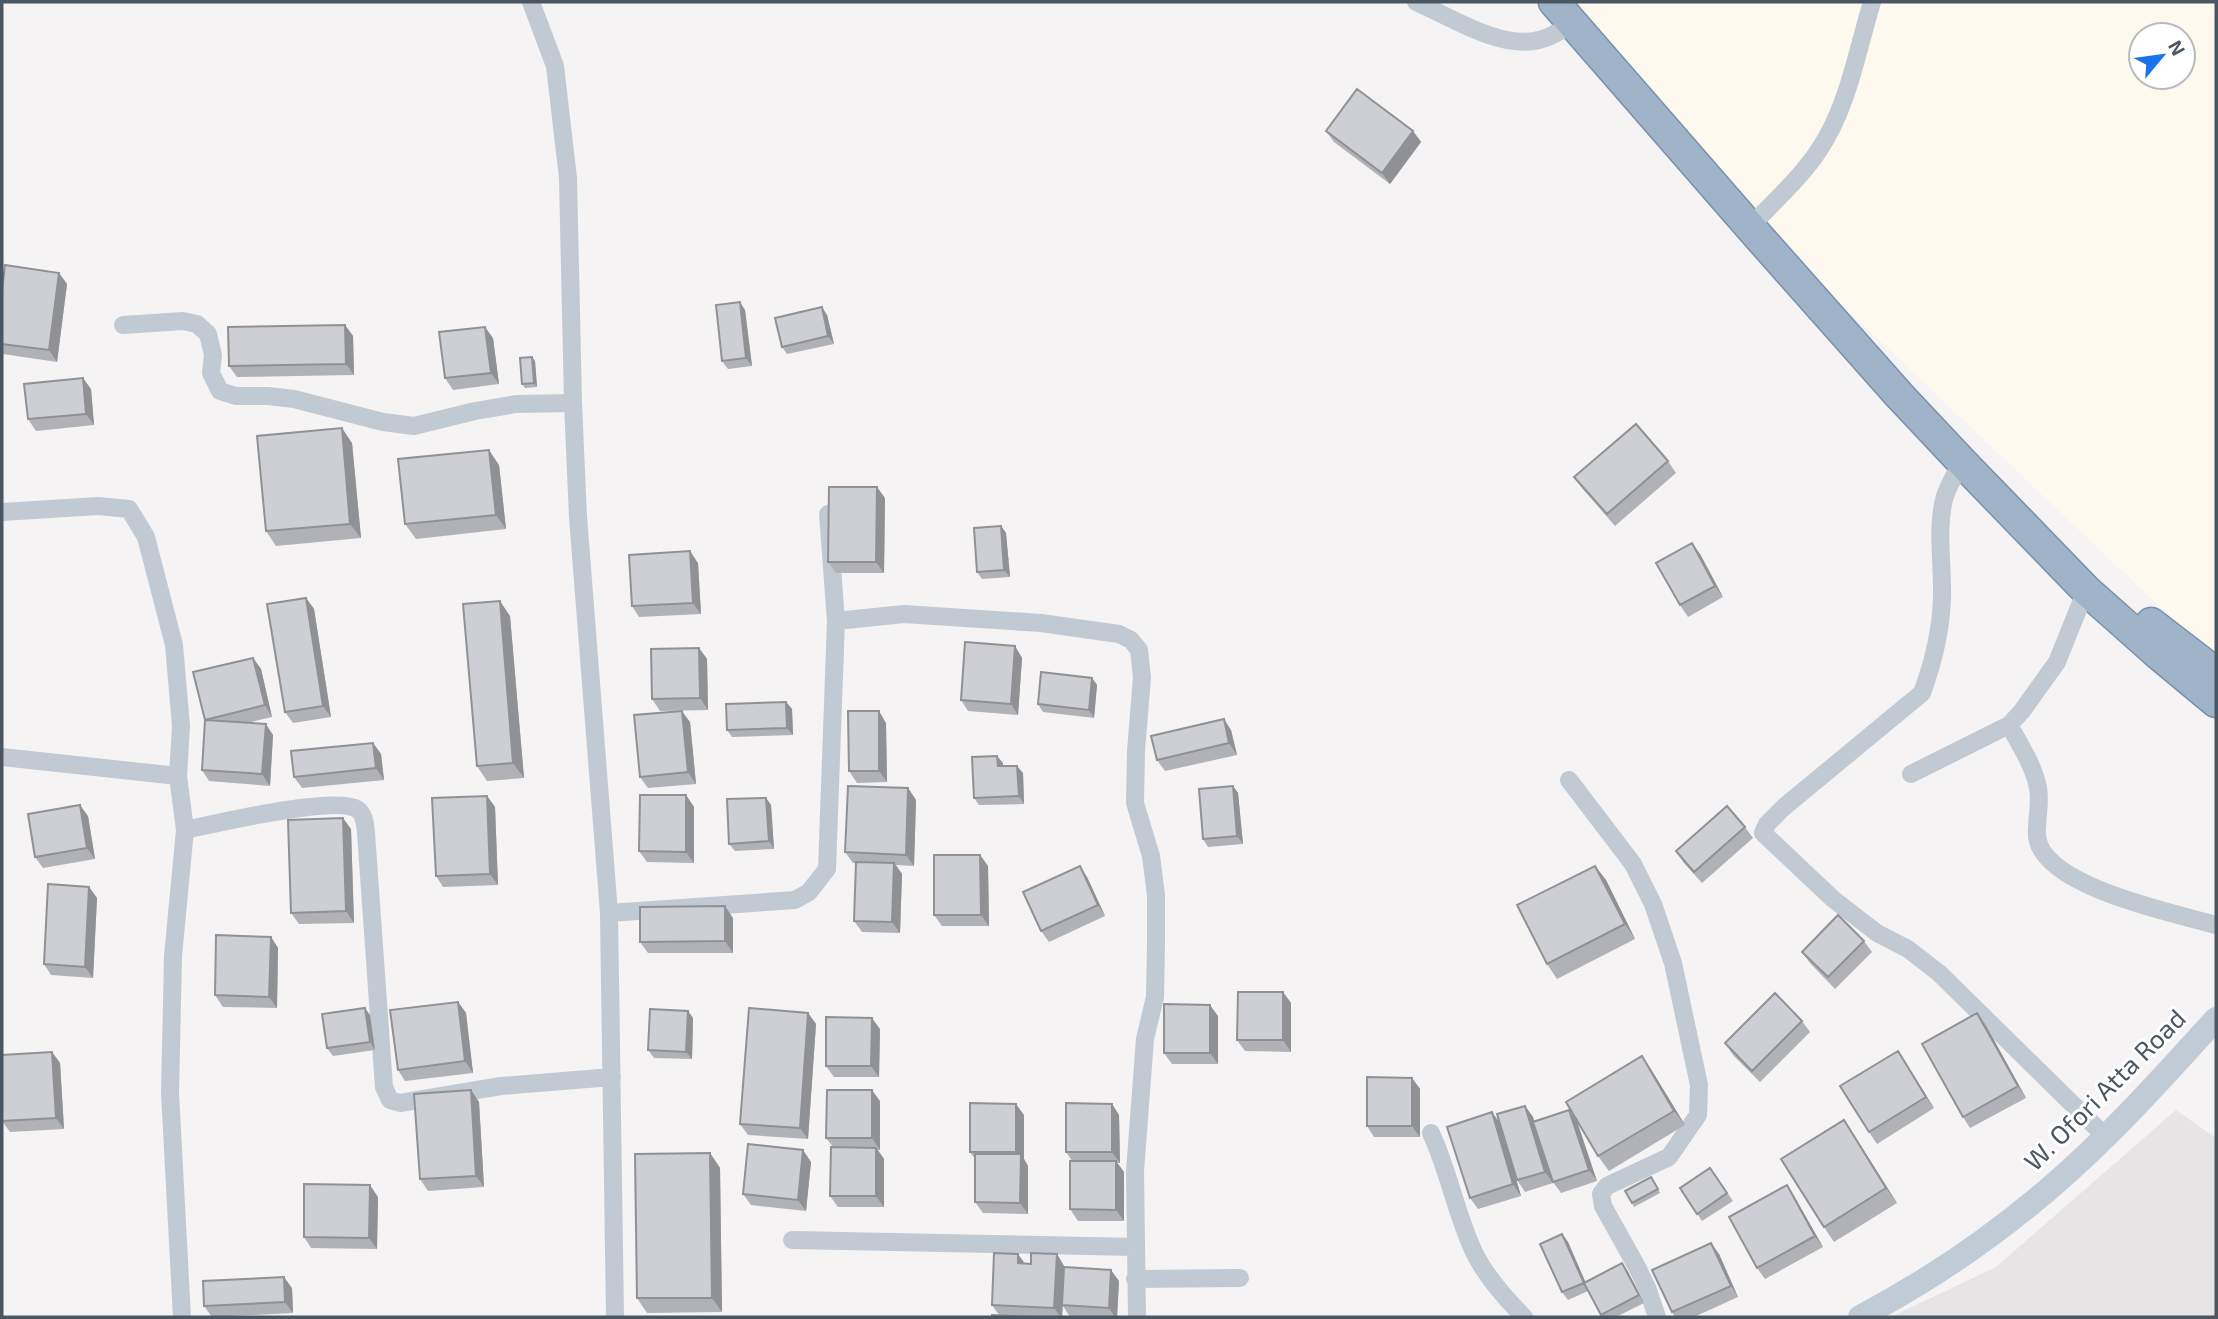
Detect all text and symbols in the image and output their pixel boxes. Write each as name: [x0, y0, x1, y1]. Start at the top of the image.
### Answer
north arrow: [2127, 21, 2197, 91]
text: N: [2164, 36, 2191, 59]
street label: W. Ofori Atta Road: [2017, 1002, 2191, 1176]

